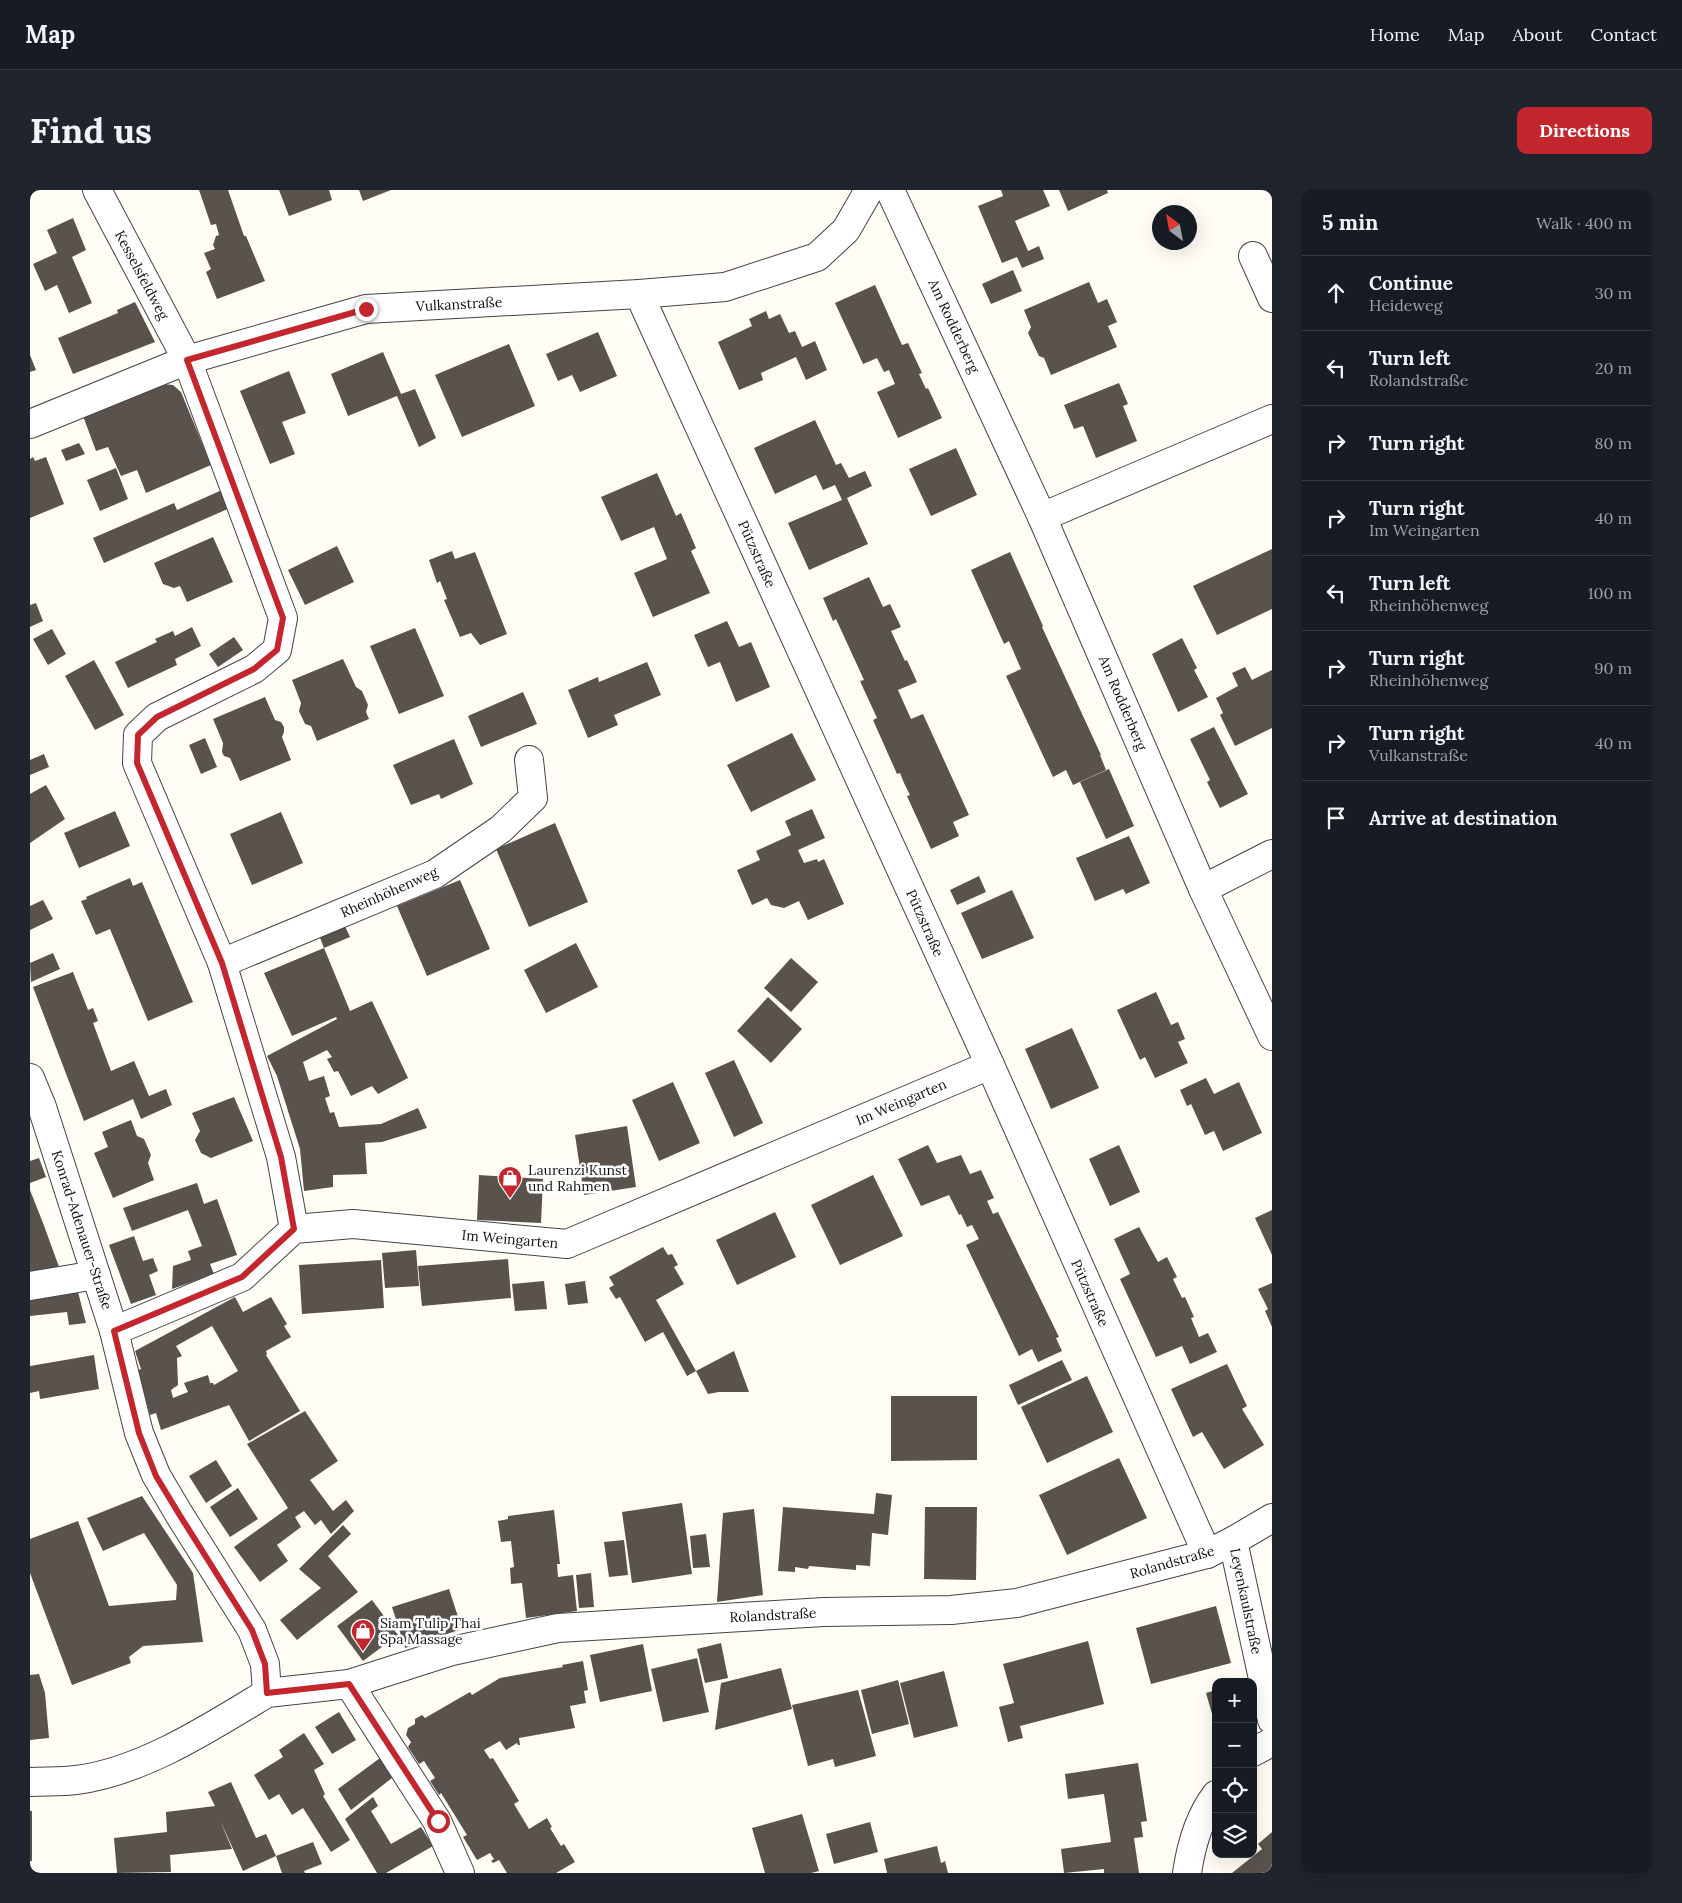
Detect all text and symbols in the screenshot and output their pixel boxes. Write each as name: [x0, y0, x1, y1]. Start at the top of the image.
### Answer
text: Map: [25, 19, 75, 50]
text: Home: [1370, 23, 1420, 46]
text: Map: [1448, 23, 1484, 46]
text: About: [1512, 23, 1562, 46]
text: Contact: [1590, 23, 1657, 46]
button: Directions: [1517, 107, 1652, 154]
text: Find us: [30, 108, 152, 153]
north arrow: [1152, 205, 1197, 250]
text: 5 min: [1322, 209, 1378, 236]
text: Walk · 400 m: [1536, 213, 1632, 233]
street label: Kesselsfeldweg: [111, 227, 173, 323]
text: Continue: [1369, 271, 1453, 295]
street label: Am Rodderberg: [924, 275, 984, 376]
icon: ahead: [1322, 279, 1350, 307]
text: 30 m: [1595, 283, 1632, 303]
street label: Vulkanstraße: [414, 293, 503, 315]
text: Heideweg: [1369, 295, 1443, 315]
route end: [355, 298, 378, 321]
text: Turn left: [1369, 346, 1450, 370]
icon: left: [1322, 354, 1350, 382]
text: 20 m: [1595, 358, 1632, 378]
text: Rolandstraße: [1369, 370, 1468, 390]
icon: right: [1322, 429, 1350, 457]
text: Turn right: [1369, 431, 1465, 455]
text: 80 m: [1595, 433, 1632, 453]
text: Turn right: [1369, 496, 1465, 520]
icon: right: [1322, 504, 1350, 532]
text: 40 m: [1595, 508, 1632, 528]
street label: Pützstraße: [734, 518, 780, 591]
text: Im Weingarten: [1369, 520, 1480, 540]
text: Turn left: [1369, 571, 1450, 595]
icon: left: [1322, 579, 1350, 607]
text: 100 m: [1588, 583, 1632, 603]
text: Rheinhöhenweg: [1369, 595, 1488, 615]
text: Turn right: [1369, 646, 1465, 670]
street label: Am Rodderberg: [1094, 652, 1151, 754]
icon: right: [1322, 654, 1350, 682]
text: 90 m: [1594, 658, 1632, 678]
text: Rheinhöhenweg: [1369, 670, 1488, 690]
text: Turn right: [1369, 721, 1465, 745]
icon: right: [1322, 729, 1350, 757]
text: 40 m: [1595, 733, 1632, 753]
text: Vulkanstraße: [1369, 745, 1468, 765]
icon: arrive: [1322, 804, 1350, 832]
text: Arrive at destination: [1369, 806, 1558, 830]
street label: Rheinhöhenweg: [338, 862, 441, 921]
street label: Pützstraße: [902, 887, 948, 960]
street label: Im Weingarten: [853, 1075, 950, 1129]
street label: Konrad-Adenauer-Straße: [48, 1148, 116, 1312]
place label: Laurenzi Kunst und Rahmen: [528, 1161, 627, 1195]
shop icon: Laurenzi Kunst und Rahmen: [497, 1165, 523, 1199]
street label: Im Weingarten: [461, 1226, 560, 1252]
street label: Pützstraße: [1067, 1257, 1113, 1330]
street label: Rolandstraße: [1128, 1541, 1217, 1583]
street label: Leyenkaulstraße: [1226, 1546, 1266, 1656]
street label: Rolandstraße: [729, 1604, 817, 1626]
place label: Siam Tulip Thai Spa Massage: [380, 1614, 481, 1648]
shop icon: Siam Tulip Thai Spa Massage: [350, 1618, 376, 1652]
map controls: [1212, 1678, 1257, 1858]
button: +: [1212, 1678, 1257, 1723]
button: −: [1212, 1723, 1257, 1768]
button: locate: [1212, 1768, 1257, 1813]
route start: [427, 1810, 450, 1833]
button: layers: [1212, 1813, 1257, 1858]

